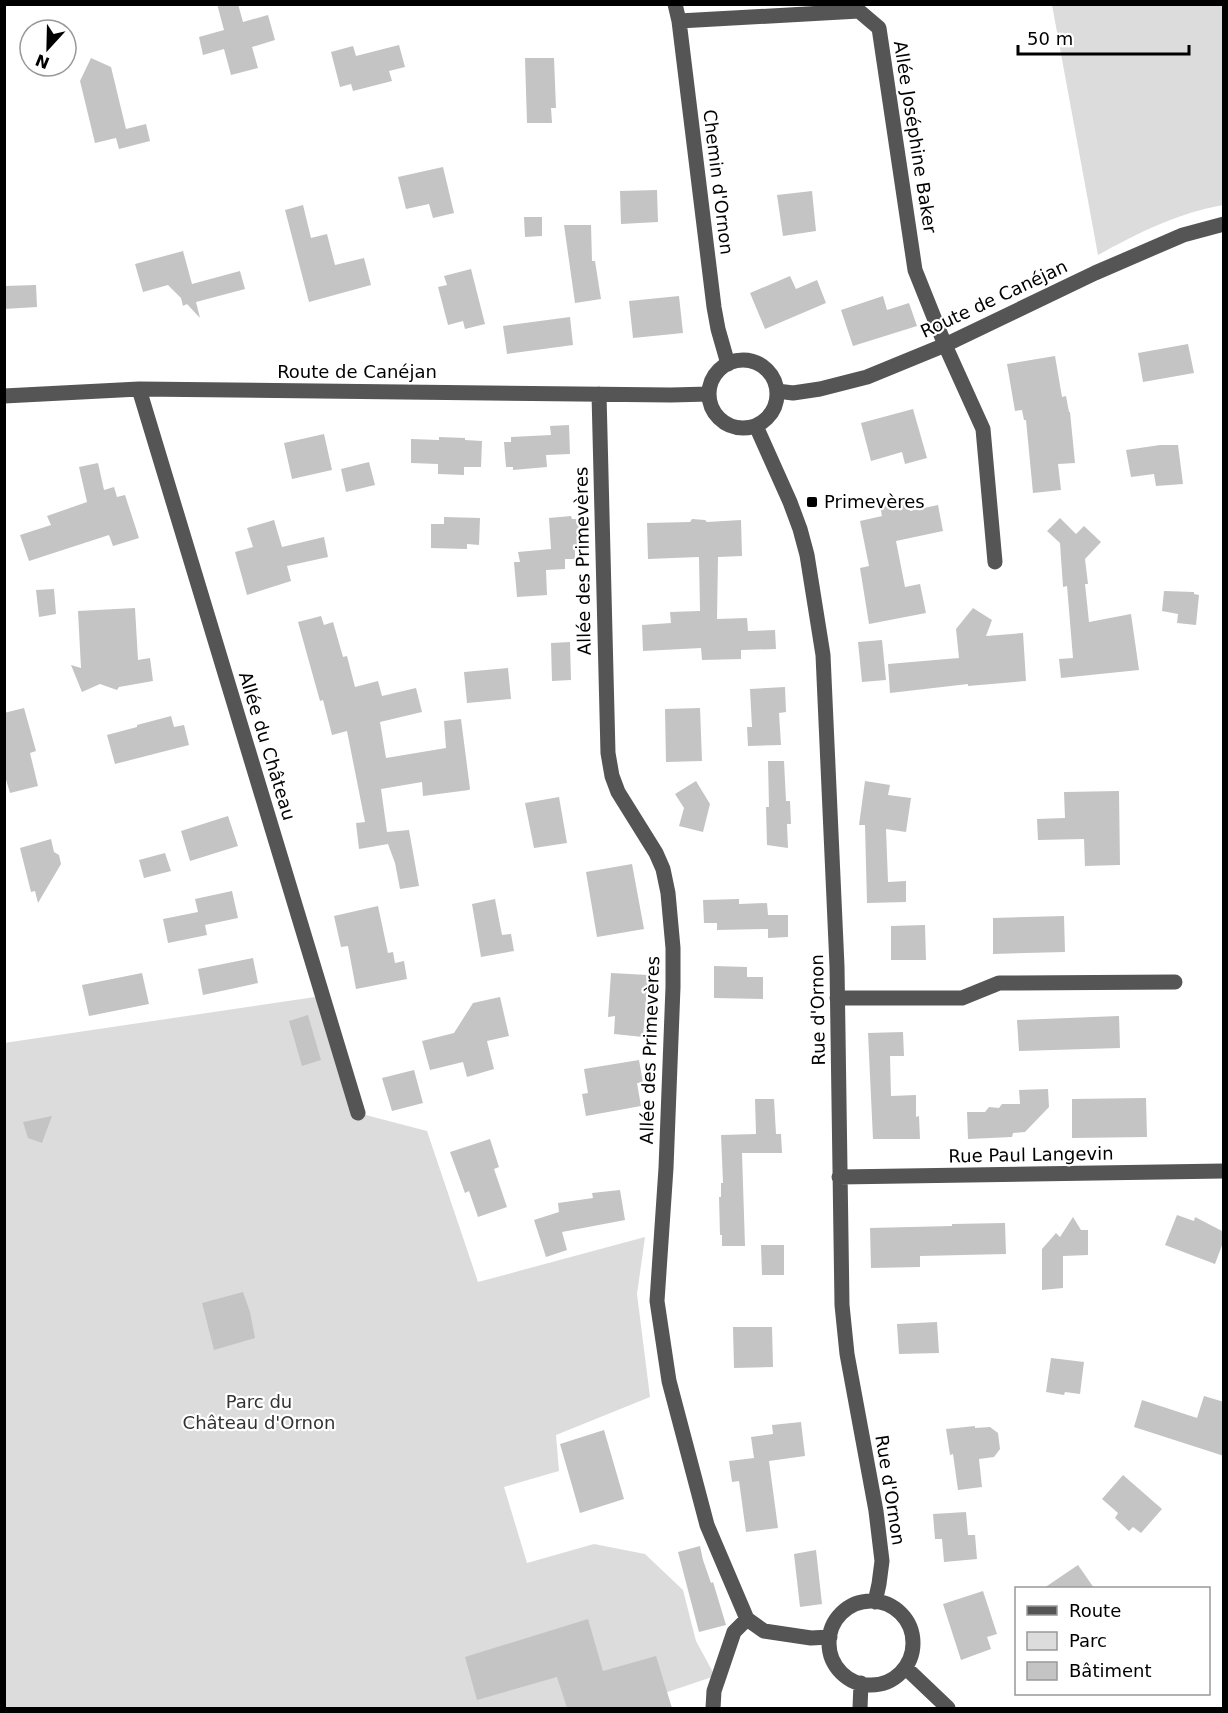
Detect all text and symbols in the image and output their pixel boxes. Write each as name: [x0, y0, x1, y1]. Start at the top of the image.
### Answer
north arrow: [18, 18, 78, 78]
scale bar: [1018, 18, 1189, 56]
text: 50 m: [1027, 28, 1073, 49]
street label: Allée Joséphine Baker: [890, 39, 941, 235]
text: N: [33, 50, 52, 73]
street label: Chemin d'Ornon: [699, 108, 738, 256]
street label: Route de Canéjan: [917, 255, 1071, 342]
street label: Route de Canéjan: [277, 361, 437, 382]
street label: Allée des Primevères: [570, 467, 595, 655]
place label: Primevères: [824, 491, 925, 512]
marker: Primevères: [805, 495, 819, 509]
street label: Allée du Château: [235, 669, 300, 823]
street label: Rue d'Ornon: [806, 954, 829, 1066]
street label: Allée des Primevères: [636, 955, 663, 1145]
street label: Rue Paul Langevin: [948, 1143, 1114, 1166]
park label: Parc du Château d'Ornon: [183, 1391, 335, 1433]
street label: Rue d'Ornon: [871, 1433, 910, 1547]
legend: [1015, 1587, 1210, 1695]
text: Route: [1069, 1600, 1121, 1621]
text: Parc: [1069, 1630, 1107, 1651]
text: Bâtiment: [1069, 1660, 1152, 1681]

